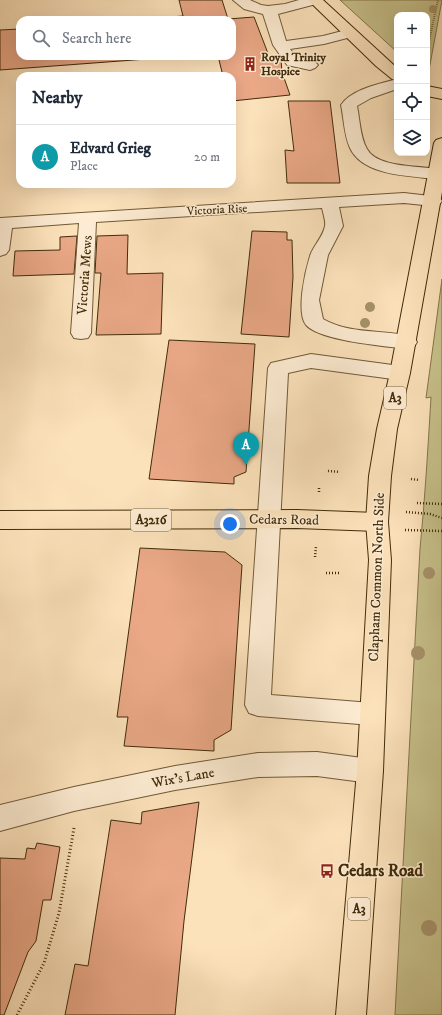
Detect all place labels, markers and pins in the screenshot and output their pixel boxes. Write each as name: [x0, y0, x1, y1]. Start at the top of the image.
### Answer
place label: Royal Trinity Hospice: [261, 50, 326, 79]
building icon: Royal Trinity Hospice: [242, 56, 258, 72]
pin: A: [233, 432, 259, 465]
place label: Cedars Road: [338, 860, 423, 882]
bus stop icon: Cedars Road: [319, 863, 335, 879]

